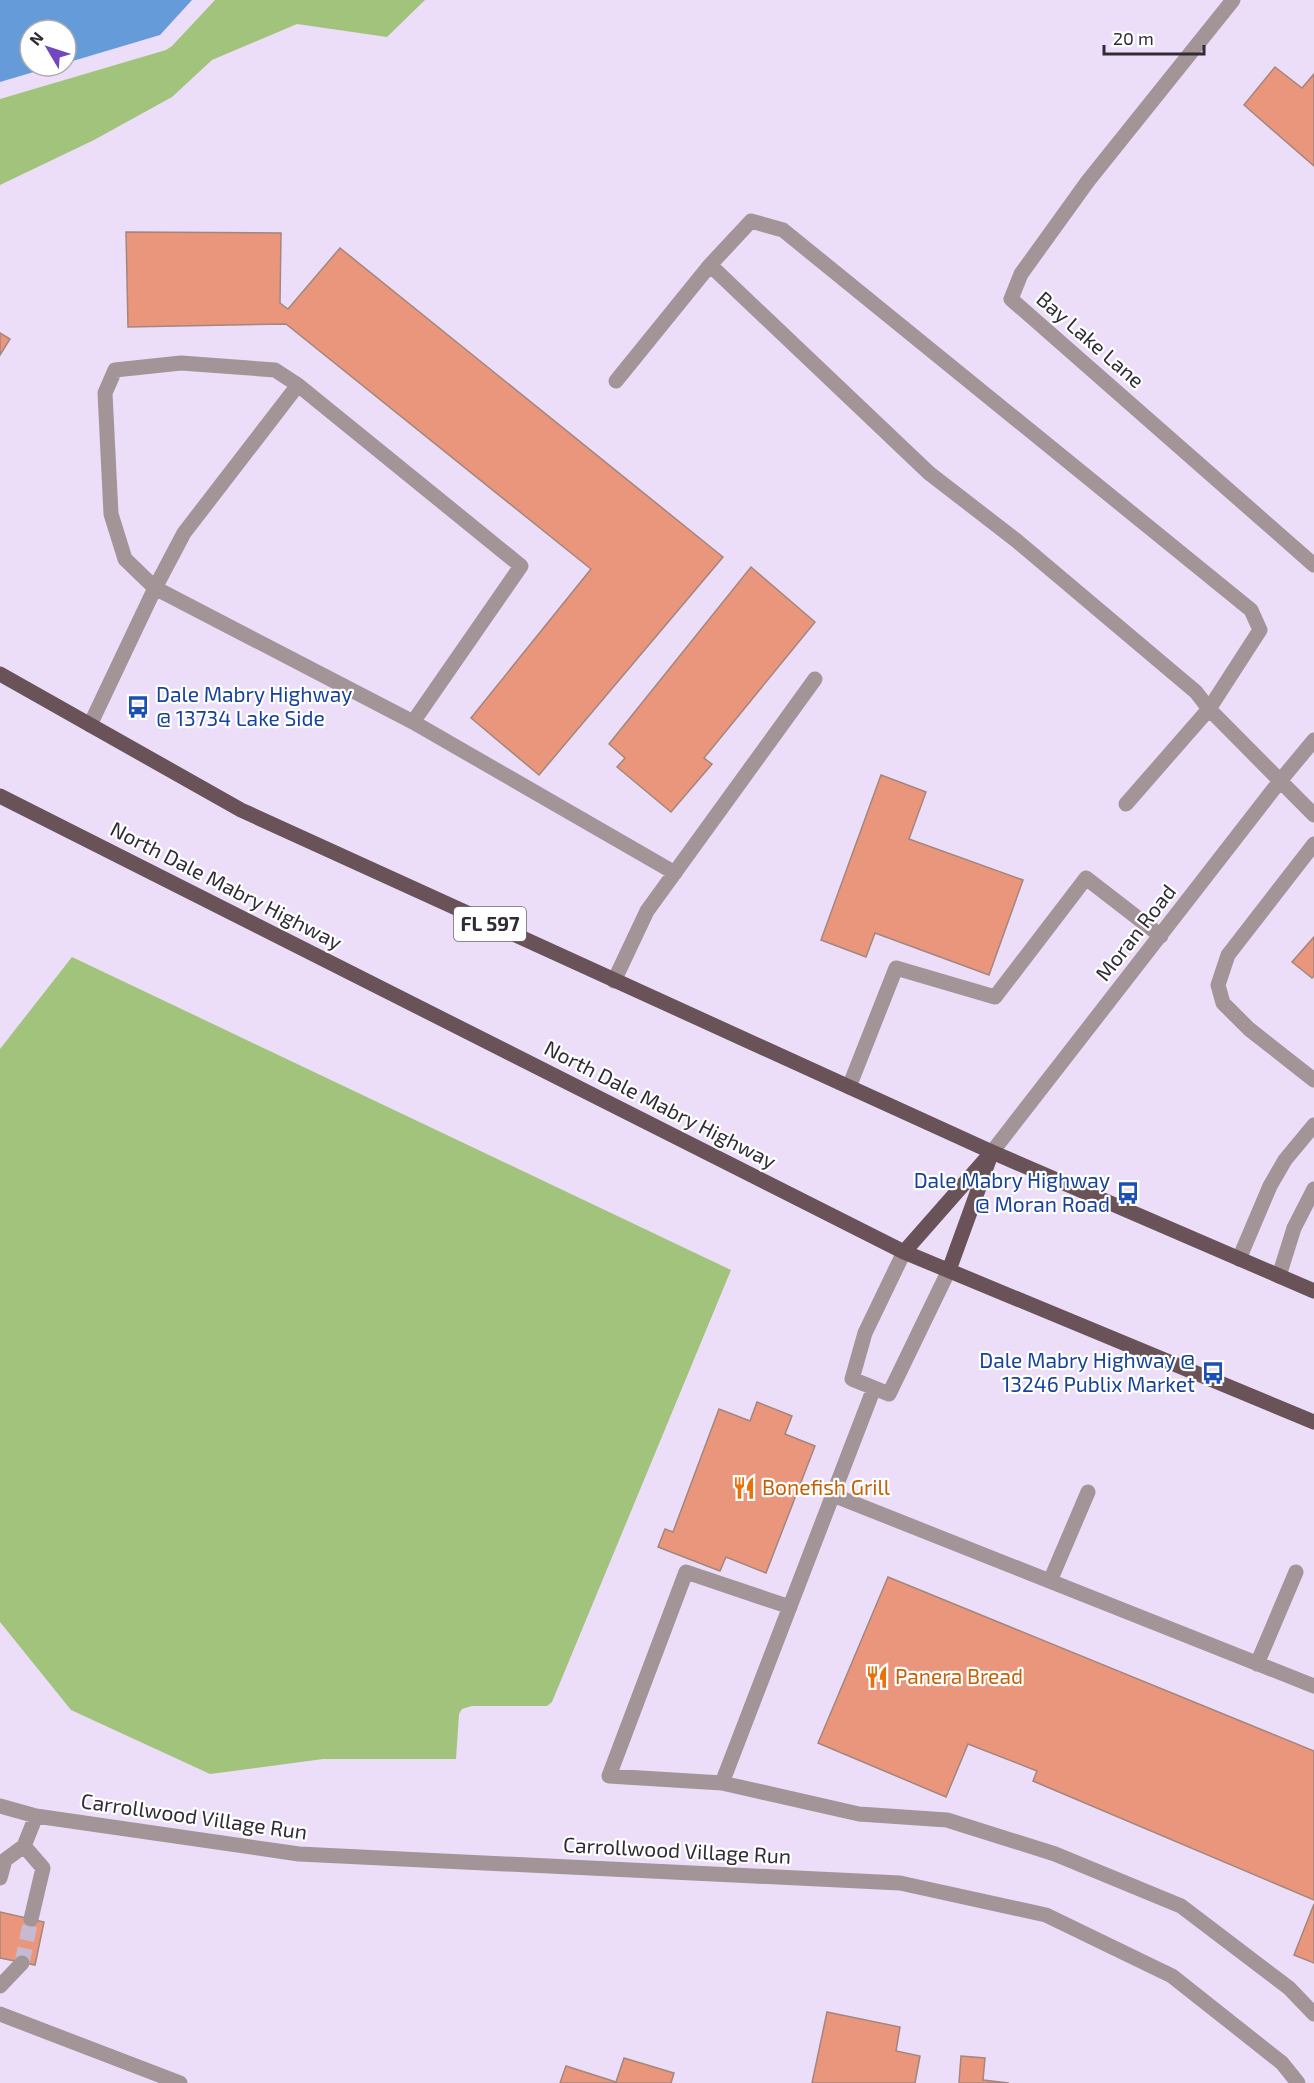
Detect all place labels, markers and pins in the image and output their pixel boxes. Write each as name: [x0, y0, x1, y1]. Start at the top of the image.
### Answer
place label: Dale Mabry Highway @ 13734 Lake Side: [156, 681, 352, 730]
bus stop icon: Dale Mabry Highway @ 13734 Lake Side: [125, 694, 151, 720]
place label: Dale Mabry Highway @ Moran Road: [914, 1167, 1110, 1216]
bus stop icon: Dale Mabry Highway @ Moran Road: [1115, 1180, 1141, 1206]
place label: Dale Mabry Highway @ 13246 Publix Market: [979, 1347, 1195, 1396]
bus stop icon: Dale Mabry Highway @ 13246 Publix Market: [1200, 1360, 1226, 1386]
place label: Bonefish Grill: [762, 1474, 891, 1499]
restaurant icon: Bonefish Grill: [731, 1475, 757, 1501]
place label: Panera Bread: [895, 1663, 1023, 1688]
restaurant icon: Panera Bread: [864, 1664, 890, 1690]

